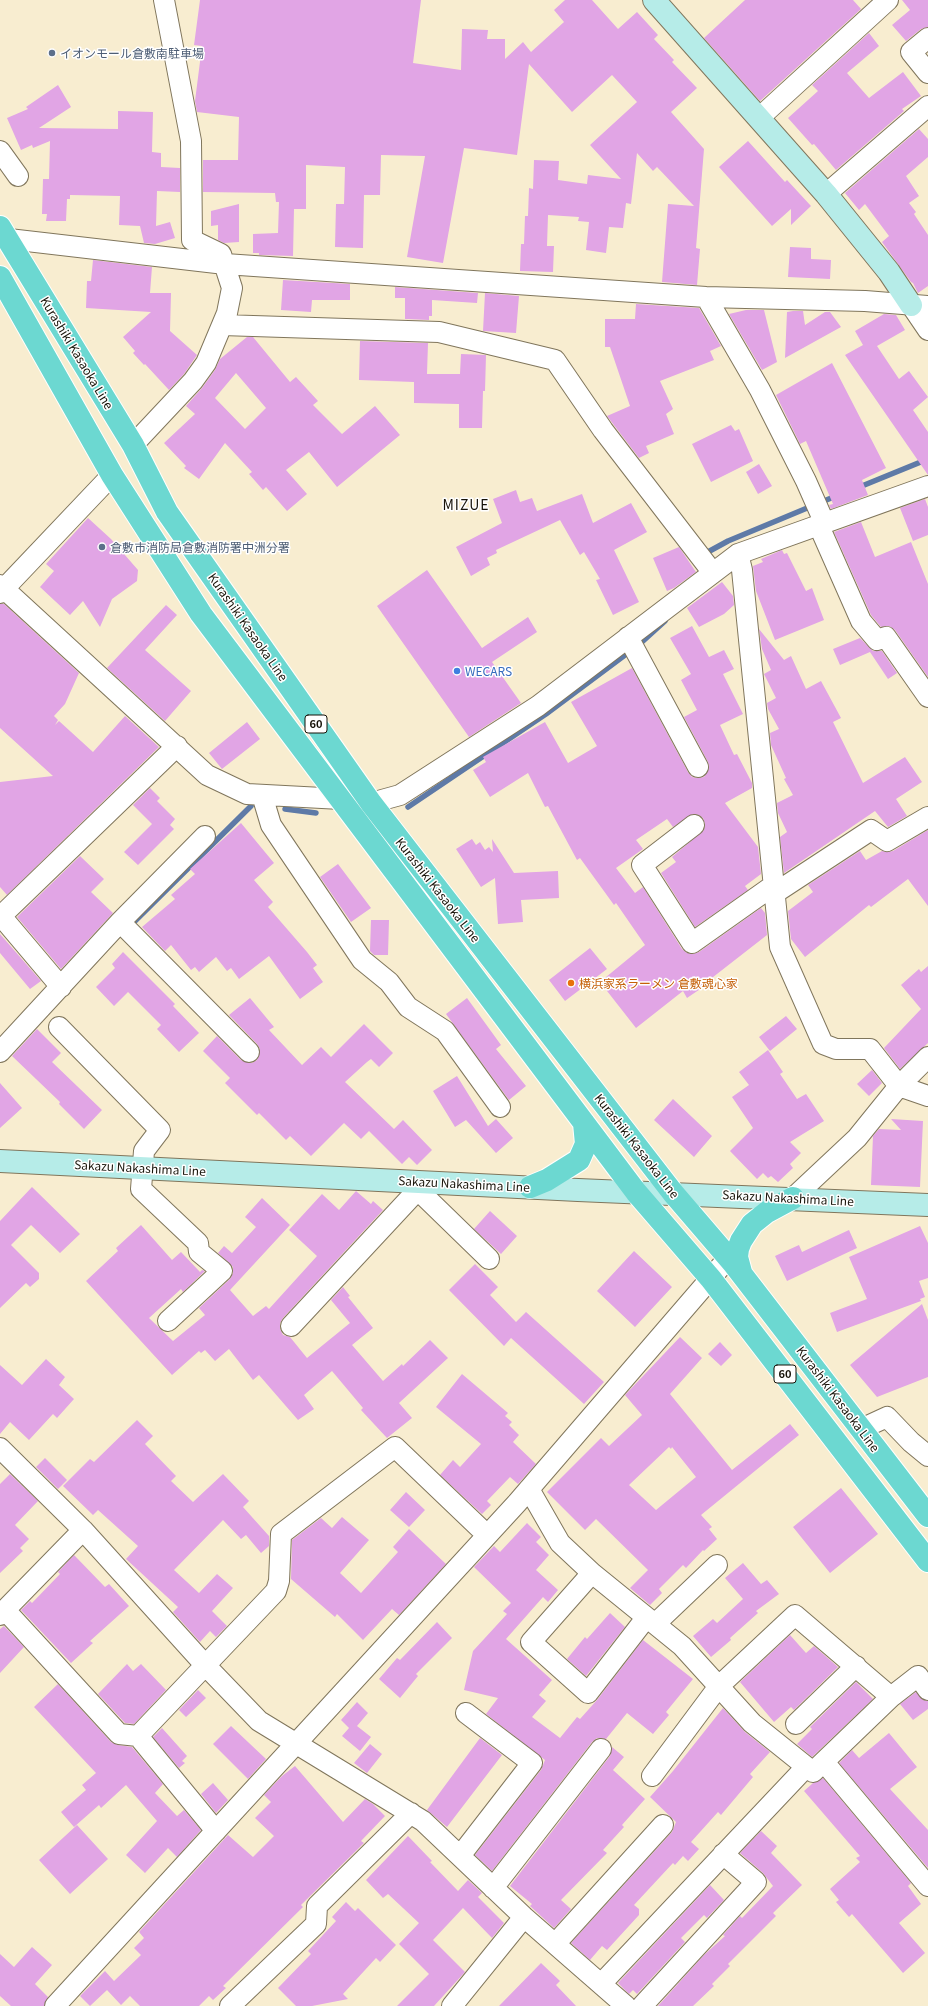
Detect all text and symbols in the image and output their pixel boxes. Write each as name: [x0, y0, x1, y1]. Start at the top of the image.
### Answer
place label: イオンモール倉敷南駐車場: [60, 46, 204, 60]
marker: イオンモール倉敷南駐車場: [47, 48, 57, 58]
street label: Kurashiki Kasaoka Line: [38, 294, 116, 412]
district label: MIZUE: [442, 497, 490, 513]
place label: 倉敷市消防局倉敷消防署中洲分署: [110, 540, 290, 554]
marker: 倉敷市消防局倉敷消防署中洲分署: [97, 542, 107, 552]
street label: Kurashiki Kasaoka Line: [205, 570, 291, 684]
place label: WECARS: [465, 664, 512, 678]
marker: WECARS: [452, 666, 462, 676]
road number: 60: [305, 715, 327, 733]
street label: Kurashiki Kasaoka Line: [393, 835, 483, 945]
place label: 横浜家系ラーメン 倉敷魂心家: [579, 976, 738, 990]
marker: 横浜家系ラーメン 倉敷魂心家: [566, 978, 576, 988]
street label: Kurashiki Kasaoka Line: [592, 1091, 682, 1201]
street label: Sakazu Nakashima Line: [74, 1157, 206, 1179]
street label: Sakazu Nakashima Line: [398, 1173, 530, 1195]
street label: Sakazu Nakashima Line: [722, 1187, 854, 1209]
street label: Kurashiki Kasaoka Line: [794, 1343, 882, 1455]
road number: 60: [774, 1365, 796, 1383]

